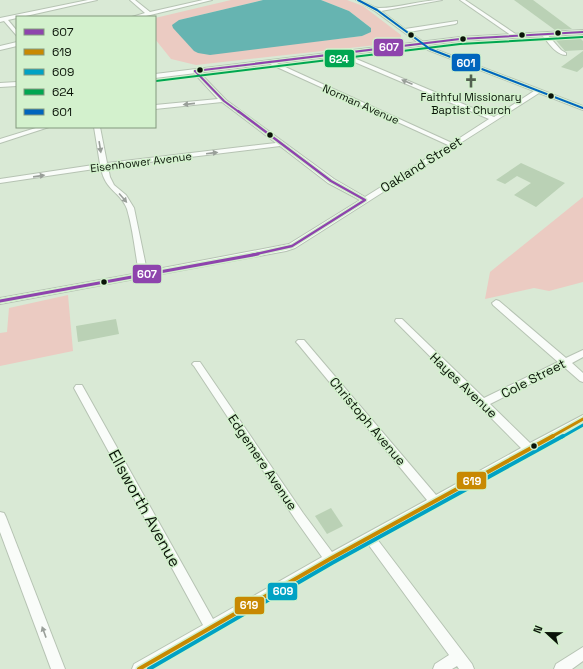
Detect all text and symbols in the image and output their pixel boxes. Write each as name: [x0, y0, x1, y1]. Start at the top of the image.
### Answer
legend: [16, 16, 156, 128]
text: 607: [52, 24, 74, 40]
unlabelled marker: [553, 28, 563, 38]
unlabelled marker: [406, 30, 416, 40]
unlabelled marker: [517, 30, 527, 40]
unlabelled marker: [458, 34, 468, 44]
line badge: 607: [373, 38, 404, 57]
text: 607: [379, 40, 399, 54]
text: 619: [52, 44, 72, 60]
line badge: 624: [324, 49, 355, 68]
text: 624: [329, 52, 349, 66]
line badge: 601: [451, 53, 481, 72]
text: 601: [457, 56, 475, 70]
text: 609: [52, 64, 74, 80]
unlabelled marker: [195, 65, 205, 75]
church icon: Faithful Missionary Baptist Church: [463, 73, 479, 89]
one-way arrow: [401, 79, 412, 85]
street label: Norman Avenue: [321, 81, 401, 127]
text: 624: [52, 84, 74, 100]
place label: Faithful Missionary Baptist Church: [421, 90, 521, 117]
unlabelled marker: [546, 91, 556, 101]
one-way arrow: [183, 100, 195, 107]
text: 601: [52, 104, 72, 120]
unlabelled marker: [265, 130, 275, 140]
street label: Oakland Street: [377, 133, 465, 196]
one-way arrow: [98, 141, 104, 153]
street label: Eisenhower Avenue: [89, 149, 193, 175]
one-way arrow: [206, 150, 218, 157]
one-way arrow: [33, 173, 45, 179]
one-way arrow: [119, 193, 128, 204]
line badge: 607: [132, 264, 162, 284]
text: 607: [137, 267, 157, 281]
unlabelled marker: [99, 277, 109, 287]
street label: Hayes Avenue: [426, 349, 501, 422]
street label: Cole Street: [498, 355, 568, 402]
street label: Christoph Avenue: [326, 374, 410, 469]
street label: Edgemere Avenue: [224, 411, 301, 513]
unlabelled marker: [529, 441, 539, 451]
street label: Ellsworth Avenue: [104, 446, 186, 571]
line badge: 619: [456, 471, 487, 490]
text: 619: [463, 474, 481, 488]
line badge: 609: [267, 582, 298, 601]
text: 609: [273, 584, 294, 598]
line badge: 619: [234, 596, 265, 615]
text: 619: [240, 598, 258, 612]
north arrow: [527, 613, 567, 653]
text: N: [530, 623, 546, 635]
one-way arrow: [41, 626, 47, 638]

